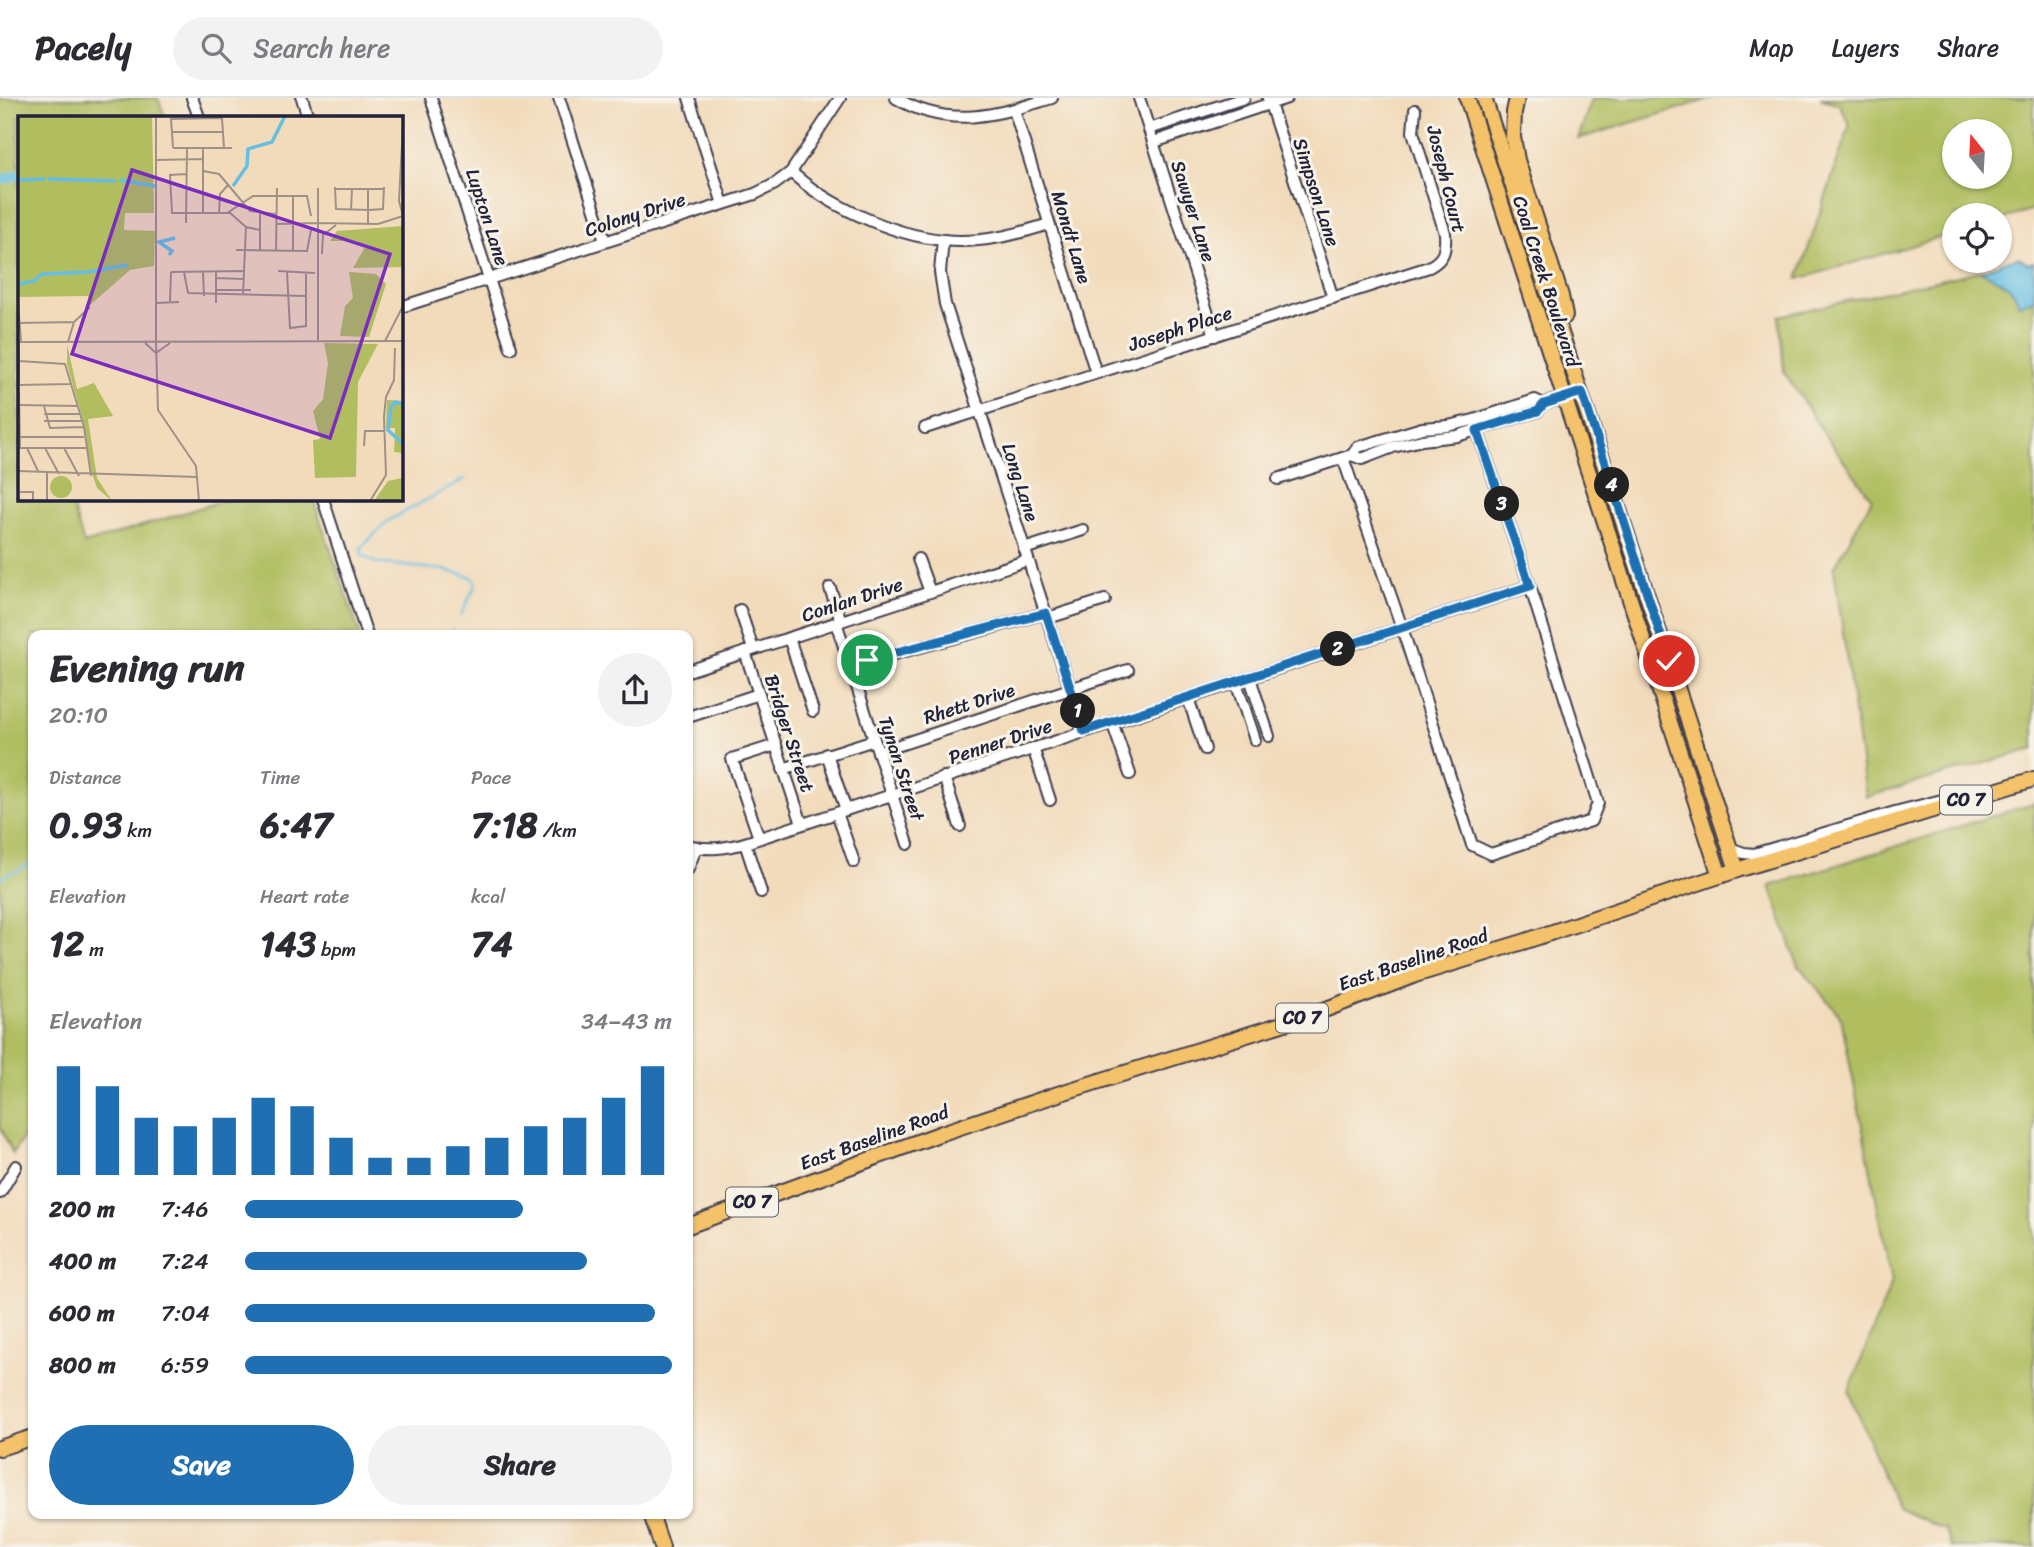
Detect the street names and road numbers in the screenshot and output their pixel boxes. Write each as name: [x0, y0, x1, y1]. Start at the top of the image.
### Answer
street label: Joseph Court: [1417, 121, 1476, 236]
street label: Simpson Lane: [1283, 133, 1350, 251]
street label: Sawyer Lane: [1162, 156, 1226, 267]
street label: Lupton Lane: [456, 164, 519, 270]
street label: Colony Drive: [580, 183, 690, 246]
street label: Mondt Lane: [1042, 187, 1101, 288]
street label: Coal Creek Boulevard: [1503, 191, 1590, 373]
street label: Joseph Place: [1123, 296, 1237, 361]
street label: Long Lane: [992, 439, 1049, 526]
street label: Conlan Drive: [797, 567, 907, 631]
street label: Bridger Street: [755, 670, 824, 796]
street label: Rhett Drive: [919, 673, 1019, 734]
street label: Penner Drive: [944, 709, 1056, 774]
street label: Tynan Street: [869, 712, 934, 826]
road number: CO 7: [1940, 786, 1992, 814]
street label: East Baseline Road: [1334, 918, 1494, 1001]
road number: CO 7: [1276, 1003, 1328, 1032]
street label: East Baseline Road: [795, 1094, 955, 1180]
road number: CO 7: [726, 1188, 778, 1217]

